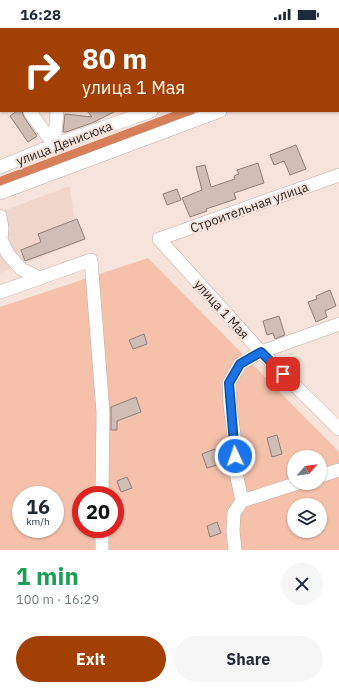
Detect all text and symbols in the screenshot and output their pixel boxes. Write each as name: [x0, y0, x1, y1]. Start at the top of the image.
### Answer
text: 16:28: [20, 5, 61, 24]
text: 80 m: [82, 40, 147, 77]
icon: right: [16, 44, 68, 96]
text: улица 1 Мая: [82, 76, 185, 99]
street label: улица Денисюка: [14, 117, 115, 170]
street label: Строительная улица: [188, 178, 311, 237]
street label: улица 1 Мая: [190, 276, 253, 343]
pin: [266, 357, 300, 391]
icon: arrive: [272, 363, 294, 385]
position arrow: [214, 435, 256, 477]
north arrow: [287, 450, 327, 490]
map controls: [287, 450, 327, 538]
speed limit sign: 20: [72, 486, 124, 538]
text: 16: [26, 493, 50, 520]
button: layers: [287, 498, 327, 538]
text: km/h: [26, 515, 50, 528]
text: 1 min: [16, 560, 79, 592]
button: close: [281, 563, 323, 605]
text: 100 m · 16:29: [16, 591, 99, 608]
button: Exit: [16, 636, 166, 682]
button: Share: [174, 636, 323, 682]

